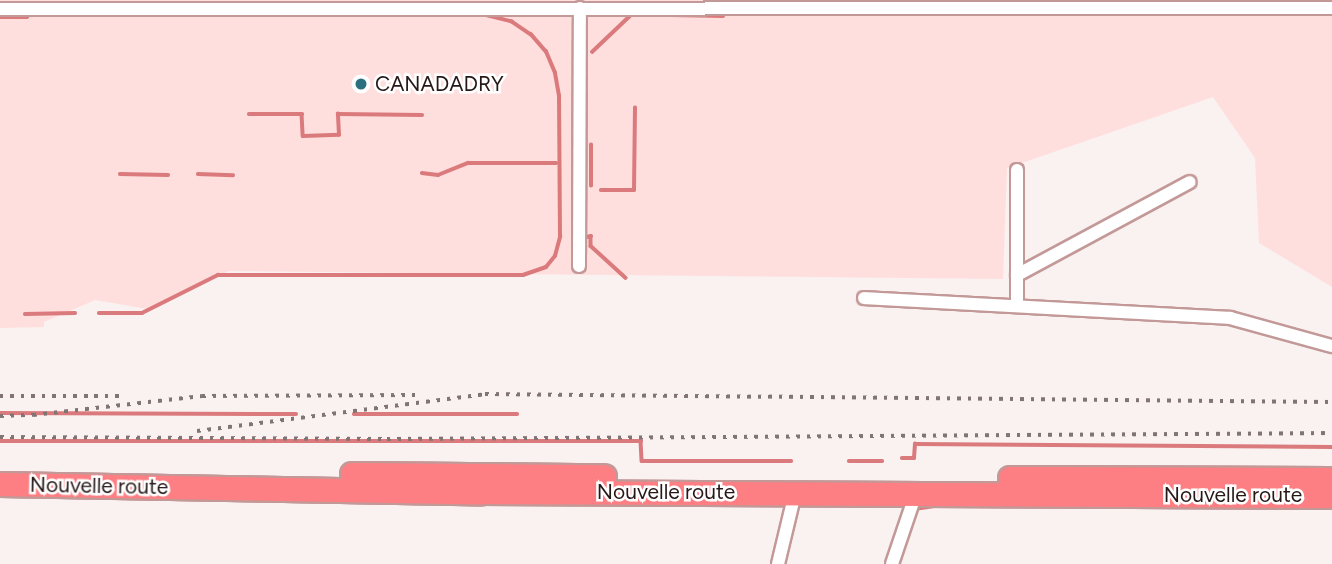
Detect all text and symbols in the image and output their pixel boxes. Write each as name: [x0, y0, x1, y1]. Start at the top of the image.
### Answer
place label: CANADADRY: [375, 71, 504, 97]
marker: CANADADRY: [353, 76, 369, 92]
street label: Nouvelle route: [30, 472, 168, 500]
street label: Nouvelle route: [597, 479, 735, 505]
street label: Nouvelle route: [1164, 482, 1302, 508]

